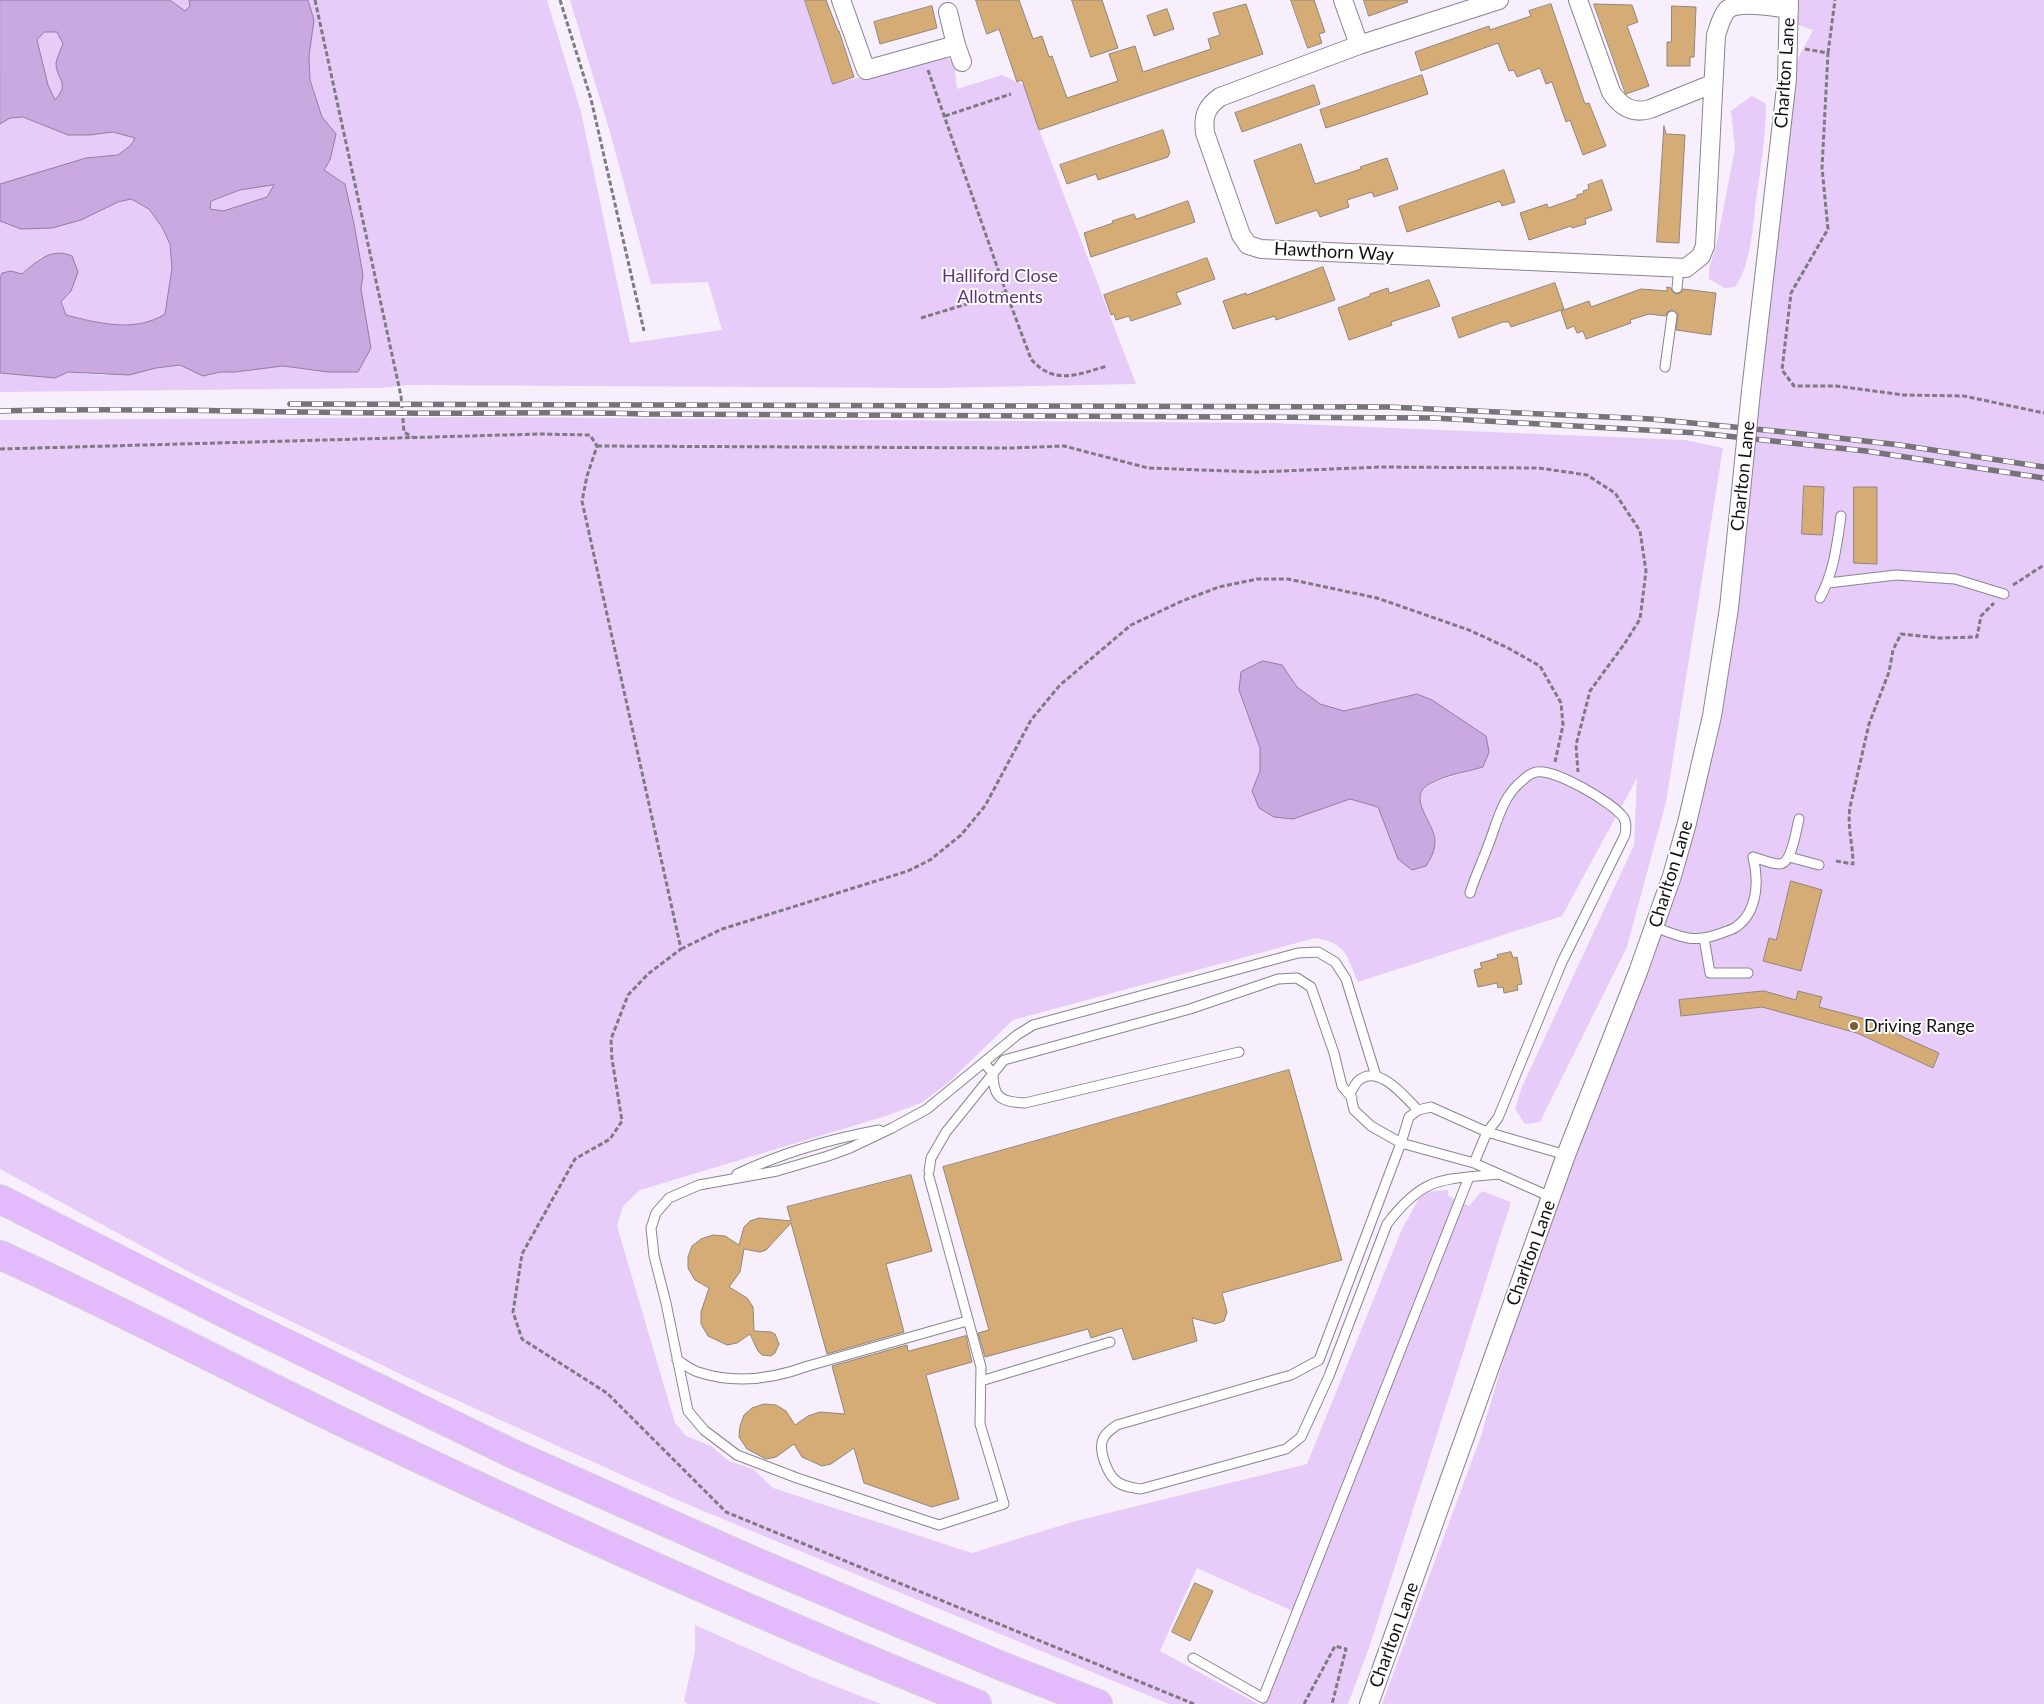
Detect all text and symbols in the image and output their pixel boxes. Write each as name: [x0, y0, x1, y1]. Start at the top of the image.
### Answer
street label: Charlton Lane: [1770, 17, 1800, 129]
street label: Hawthorn Way: [1273, 238, 1395, 266]
park label: Halliford Close Allotments: [942, 265, 1058, 308]
street label: Charlton Lane: [1726, 420, 1760, 532]
street label: Charlton Lane: [1644, 818, 1698, 930]
place label: Driving Range: [1864, 1015, 1975, 1037]
marker: Driving Range: [1848, 1020, 1860, 1032]
street label: Charlton Lane: [1502, 1197, 1560, 1309]
street label: Charlton Lane: [1365, 1579, 1423, 1691]

